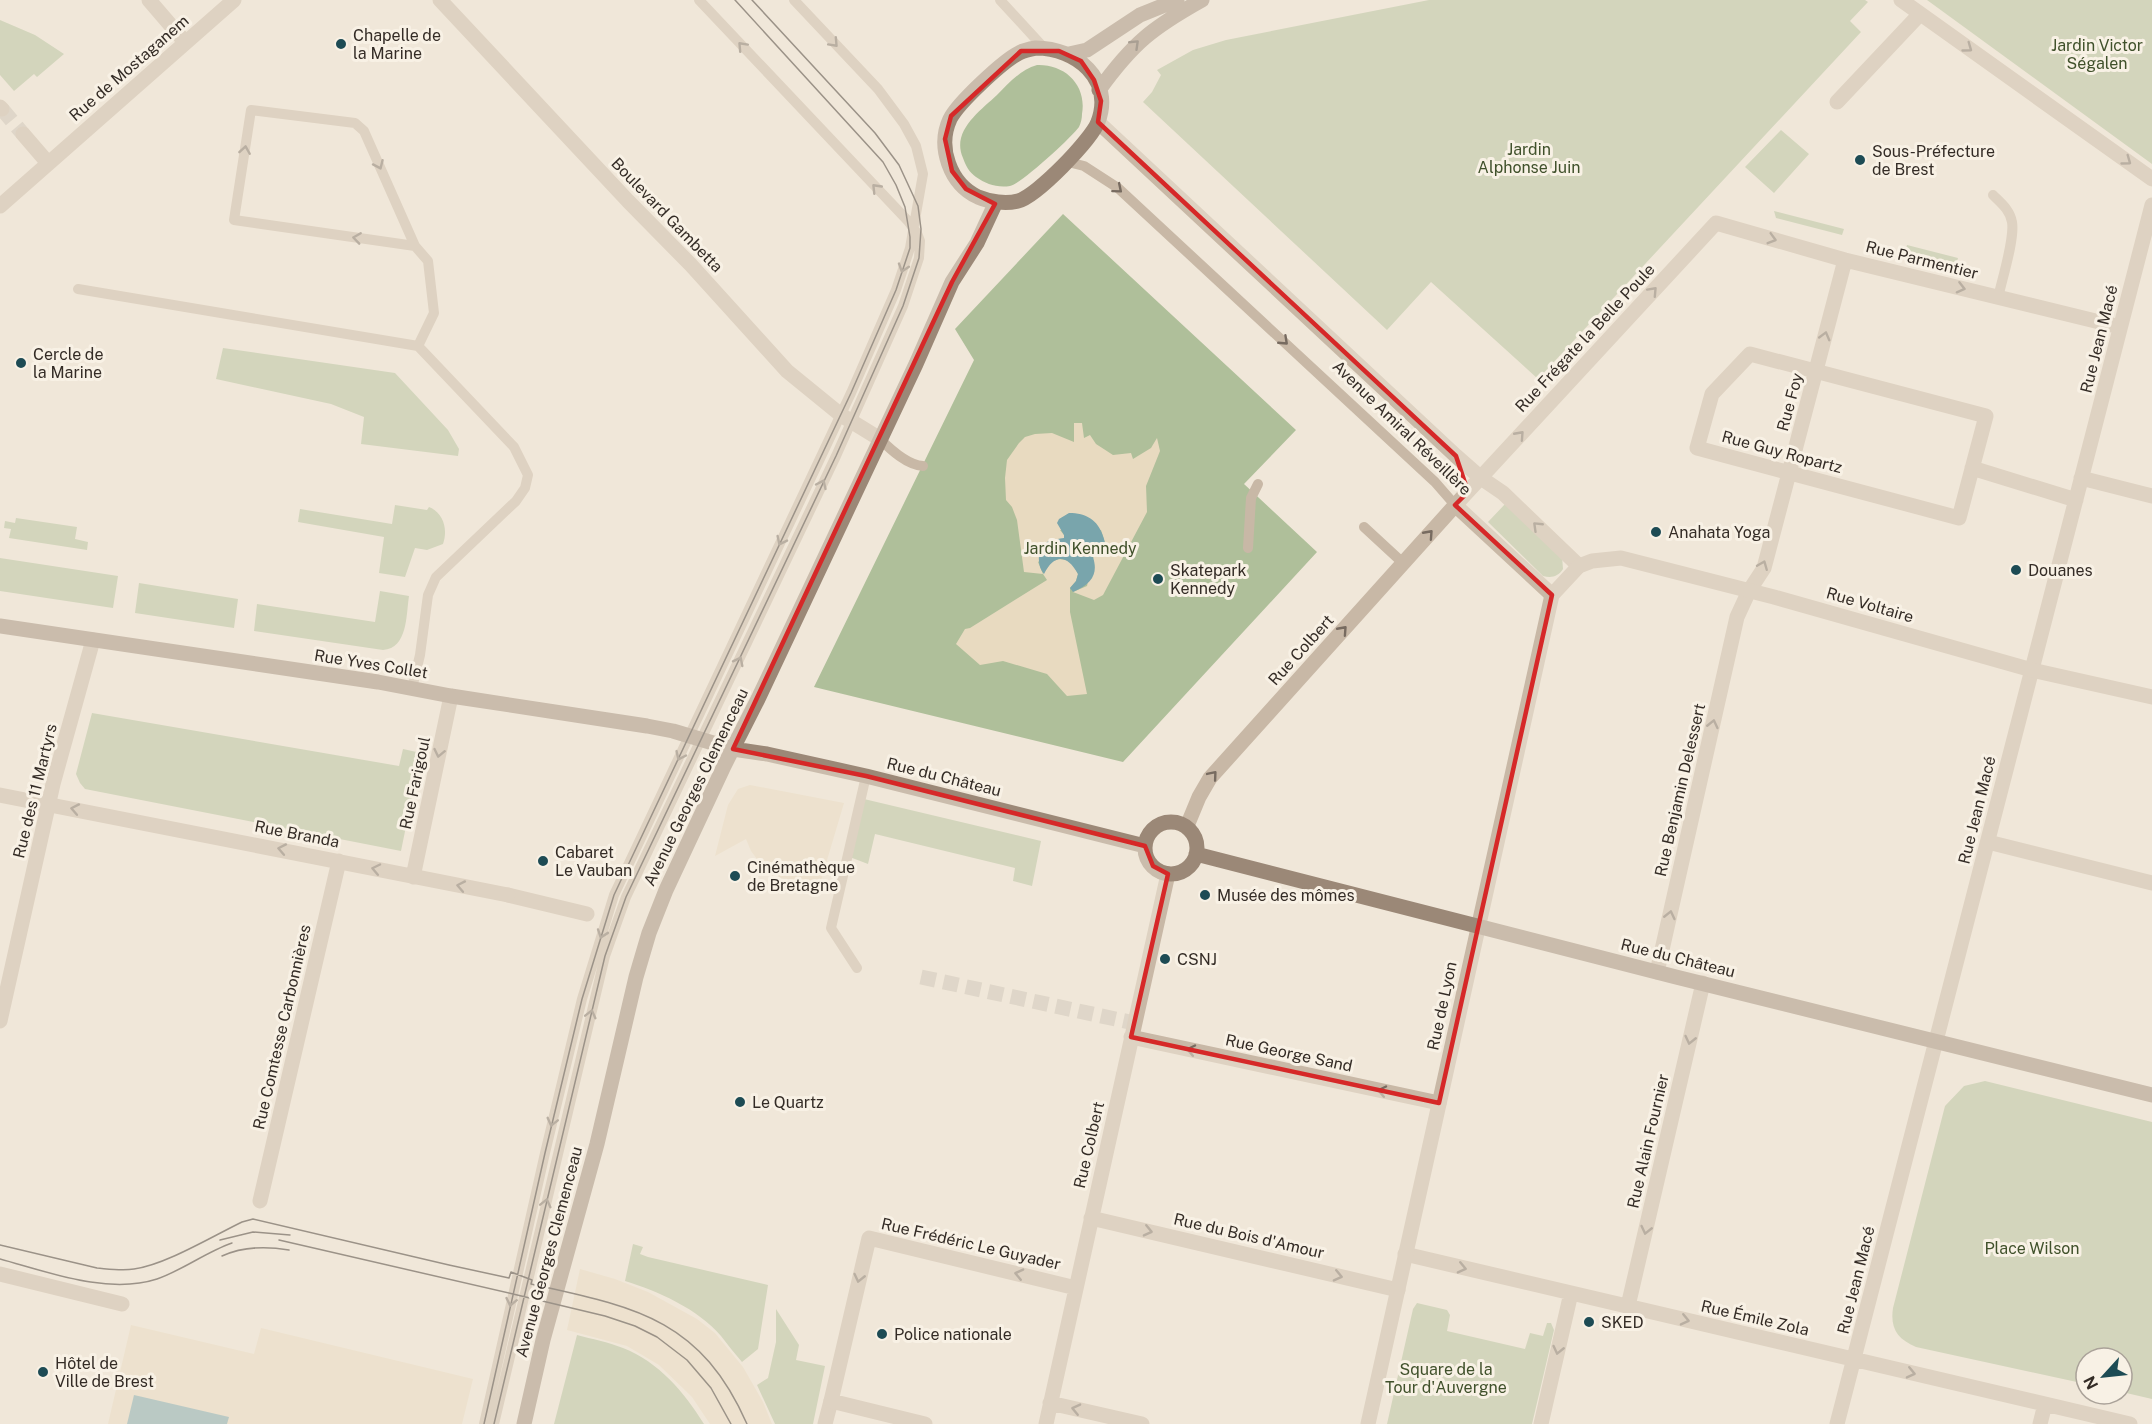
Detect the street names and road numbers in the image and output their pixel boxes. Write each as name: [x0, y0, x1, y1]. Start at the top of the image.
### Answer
street label: Rue de Mostaganem: [66, 11, 192, 125]
street label: Boulevard Gambetta: [607, 154, 727, 276]
street label: Rue Parmentier: [1864, 237, 1980, 283]
street label: Rue Frégate la Belle Poule: [1511, 260, 1659, 416]
street label: Rue Jean Macé: [2076, 283, 2122, 395]
street label: Avenue Amiral Réveillère: [1329, 357, 1475, 499]
street label: Rue Foy: [1773, 370, 1807, 433]
street label: Rue Guy Ropartz: [1720, 427, 1845, 477]
street label: Rue Voltaire: [1824, 583, 1916, 627]
street label: Rue Colbert: [1264, 611, 1338, 689]
street label: Rue Yves Collet: [313, 646, 429, 682]
street label: Avenue Georges Clemenceau: [640, 685, 752, 889]
street label: Rue Benjamin Delessert: [1651, 702, 1709, 878]
street label: Rue des 11 Martyrs: [9, 722, 61, 860]
street label: Rue Farigoul: [396, 735, 434, 831]
street label: Rue du Château: [885, 754, 1003, 800]
street label: Rue Jean Macé: [1954, 754, 2000, 866]
street label: Rue Branda: [253, 816, 341, 852]
street label: Rue Comtesse Carbonnières: [249, 923, 315, 1131]
street label: Rue du Château: [1619, 935, 1737, 981]
street label: Rue de Lyon: [1423, 960, 1461, 1052]
street label: Rue George Sand: [1224, 1030, 1354, 1076]
street label: Rue Alain Fournier: [1623, 1072, 1673, 1210]
street label: Rue Colbert: [1070, 1100, 1108, 1190]
street label: Avenue Georges Clemenceau: [512, 1144, 586, 1360]
street label: Rue du Bois d'Amour: [1172, 1209, 1326, 1263]
street label: Rue Frédéric Le Guyader: [879, 1214, 1063, 1274]
street label: Rue Jean Macé: [1833, 1224, 1879, 1336]
street label: Rue Émile Zola: [1699, 1295, 1811, 1340]

